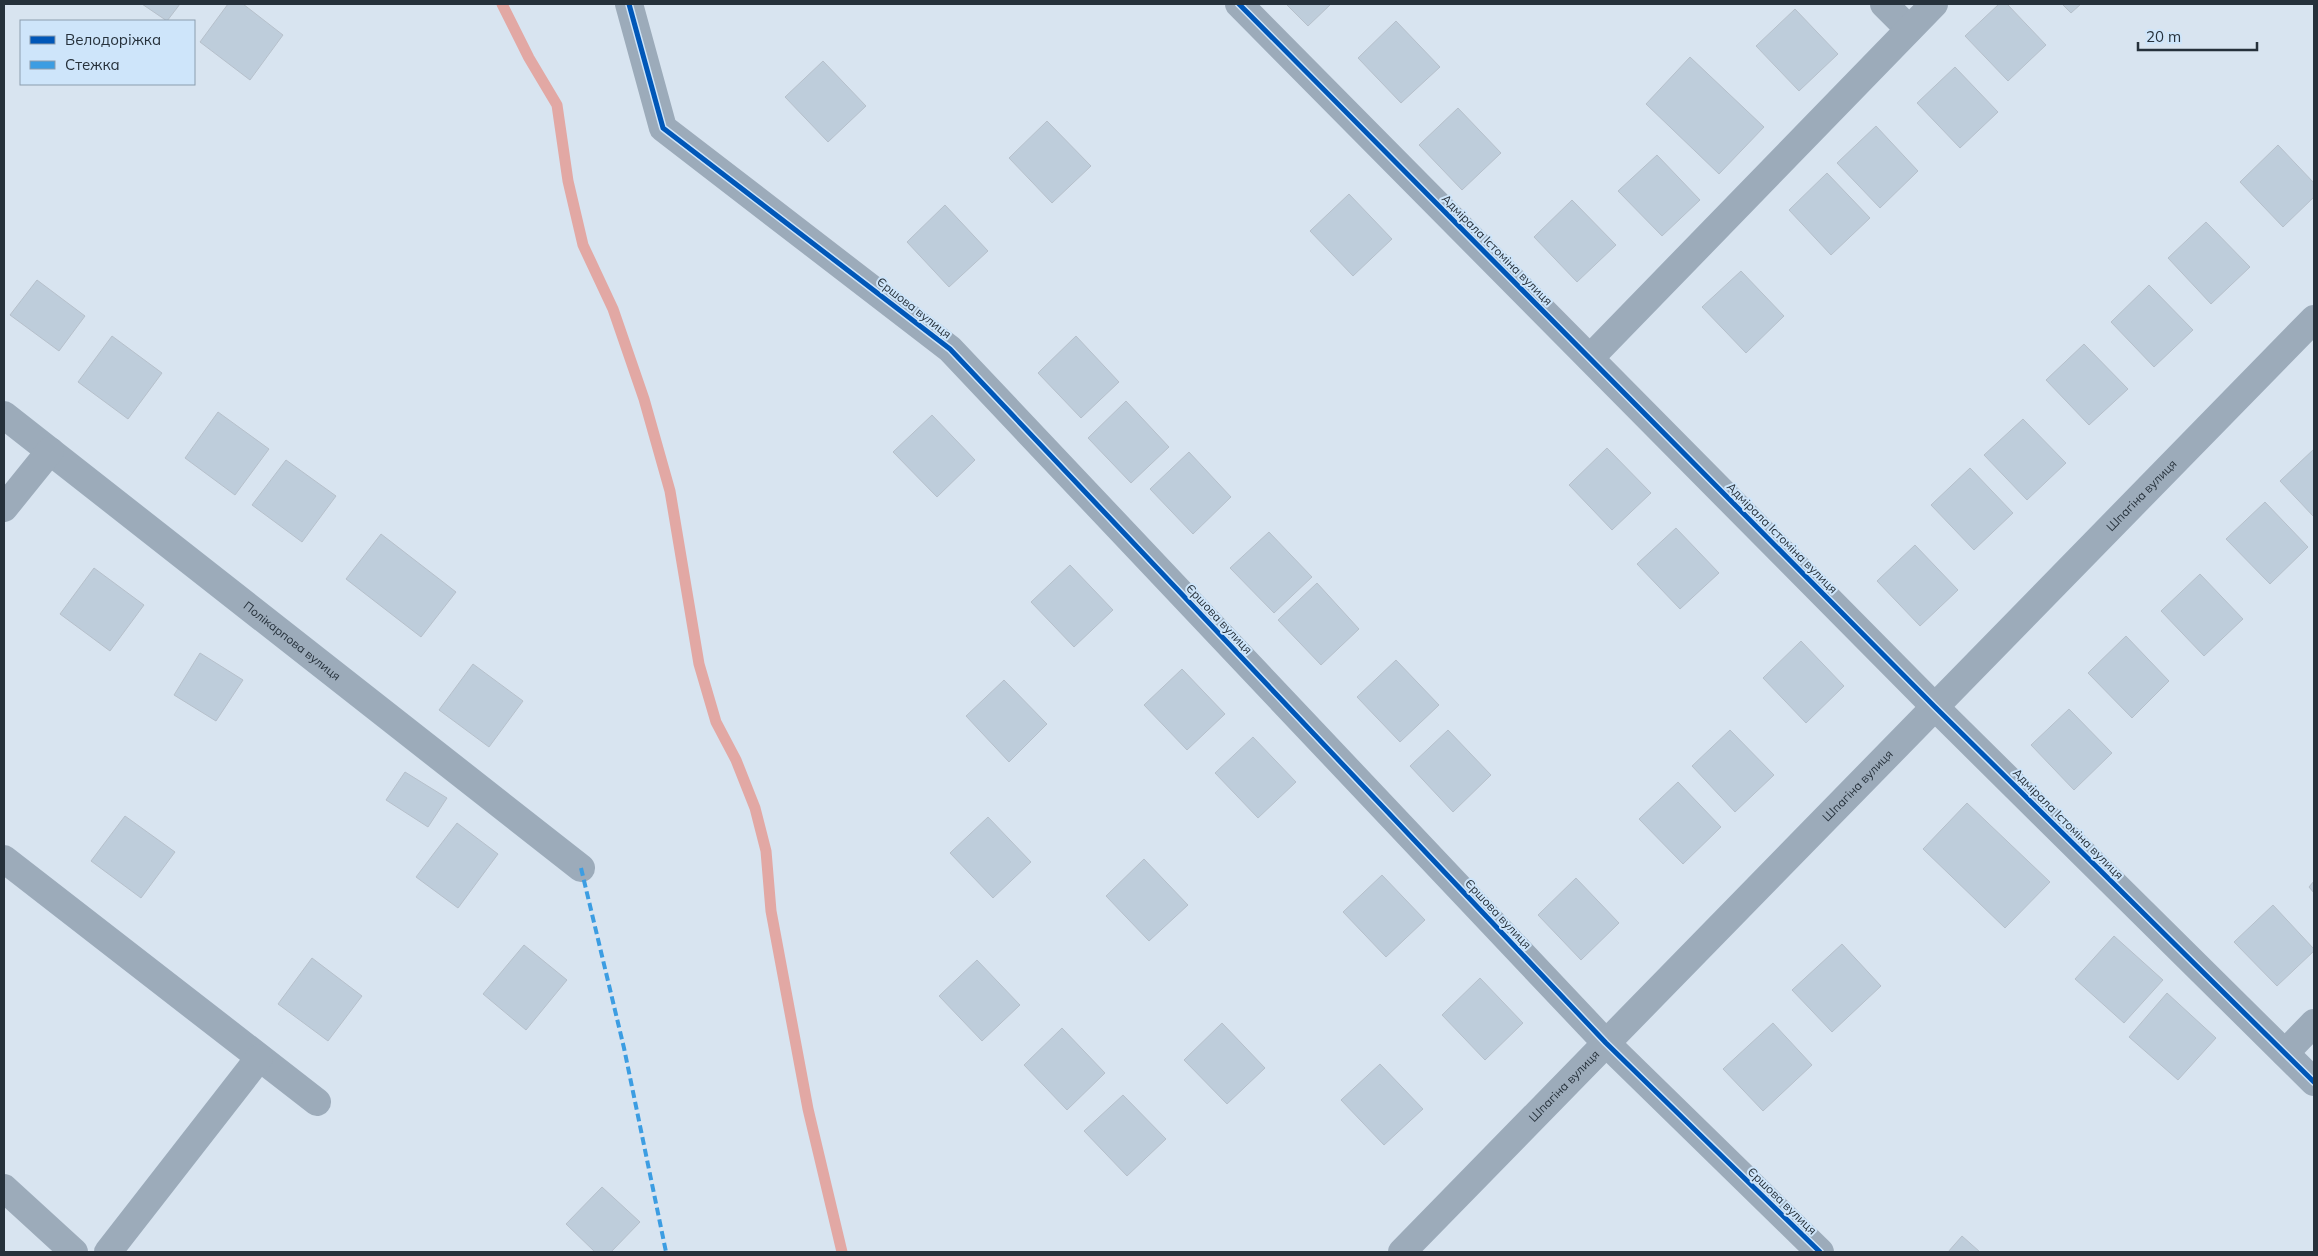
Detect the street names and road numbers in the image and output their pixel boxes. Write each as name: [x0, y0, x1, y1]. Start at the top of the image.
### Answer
street label: Адмірала Істоміна вулиця: [1439, 191, 1556, 308]
street label: Єршова вулиця: [874, 274, 955, 341]
street label: Шпагіна вулиця: [2103, 456, 2180, 534]
street label: Адмірала Істоміна вулиця: [1724, 479, 1841, 596]
street label: Єршова вулиця: [1183, 580, 1256, 657]
street label: Полікарпова вулиця: [241, 598, 344, 683]
street label: Шпагіна вулиця: [1819, 746, 1896, 824]
street label: Адмірала Істоміна вулиця: [2010, 765, 2127, 882]
street label: Єршова вулиця: [1462, 875, 1535, 952]
street label: Шпагіна вулиця: [1525, 1047, 1602, 1125]
street label: Єршова вулиця: [1745, 1164, 1820, 1237]

